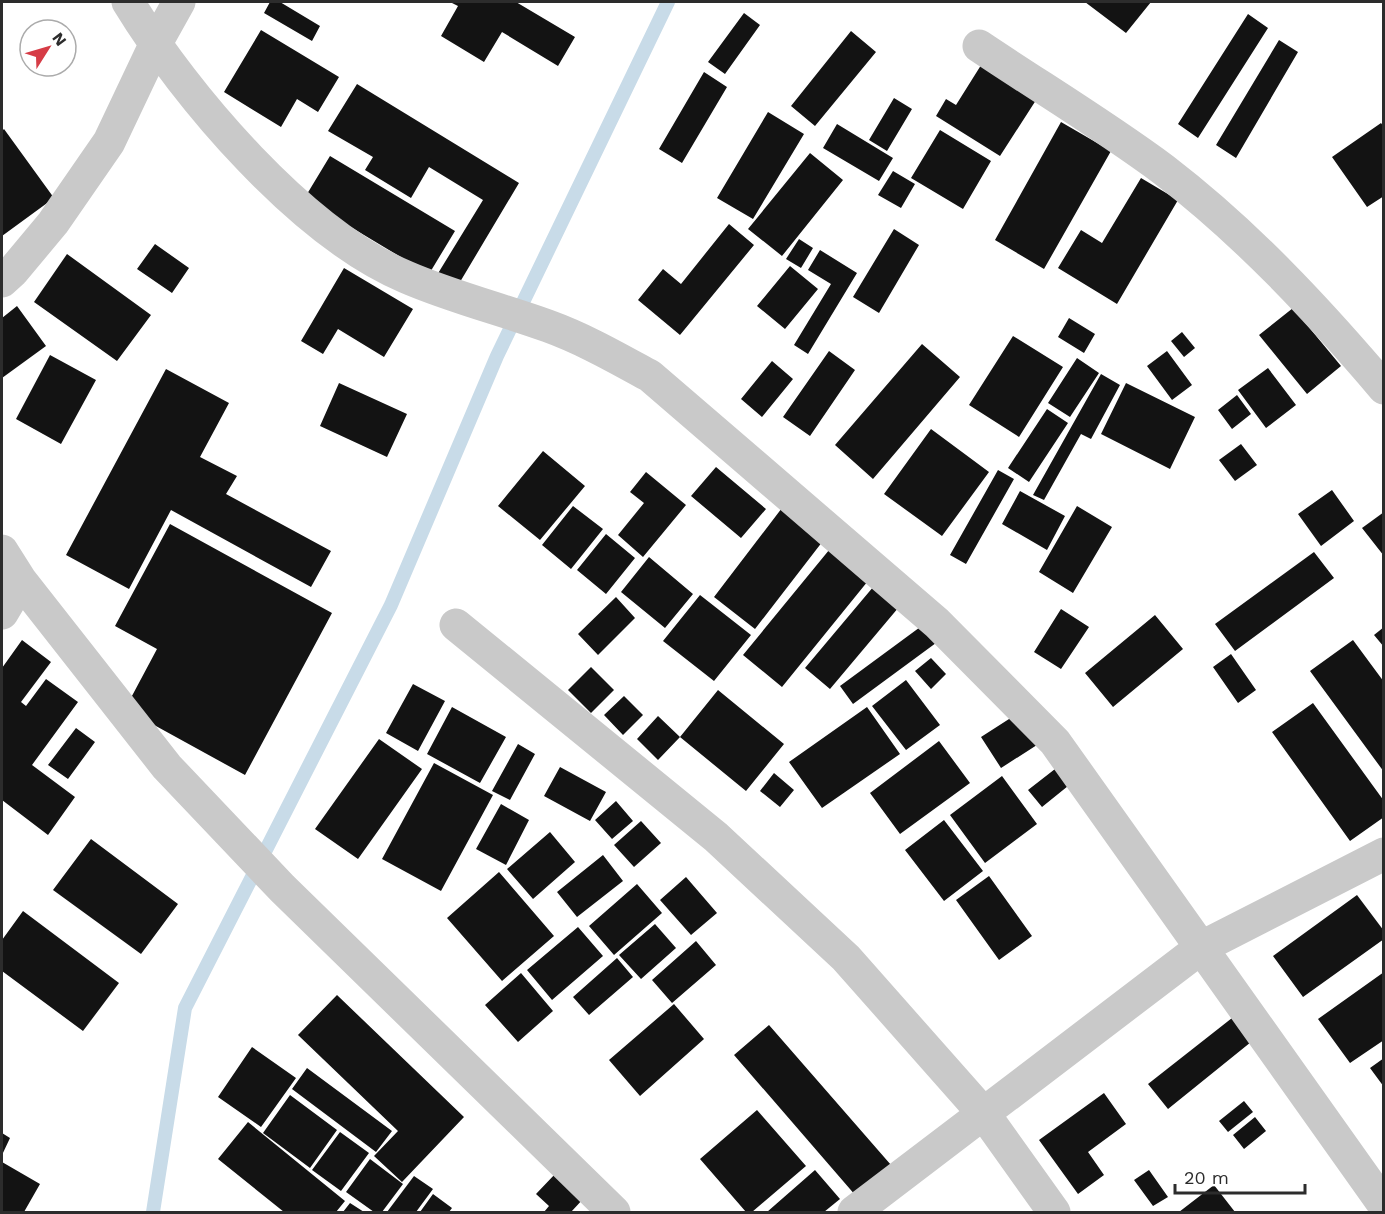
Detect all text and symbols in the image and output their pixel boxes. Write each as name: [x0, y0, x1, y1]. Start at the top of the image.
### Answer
north arrow: [18, 18, 78, 78]
text: N: [48, 29, 71, 50]
scale bar: [1175, 1157, 1306, 1195]
text: 20 m: [1184, 1167, 1229, 1188]

